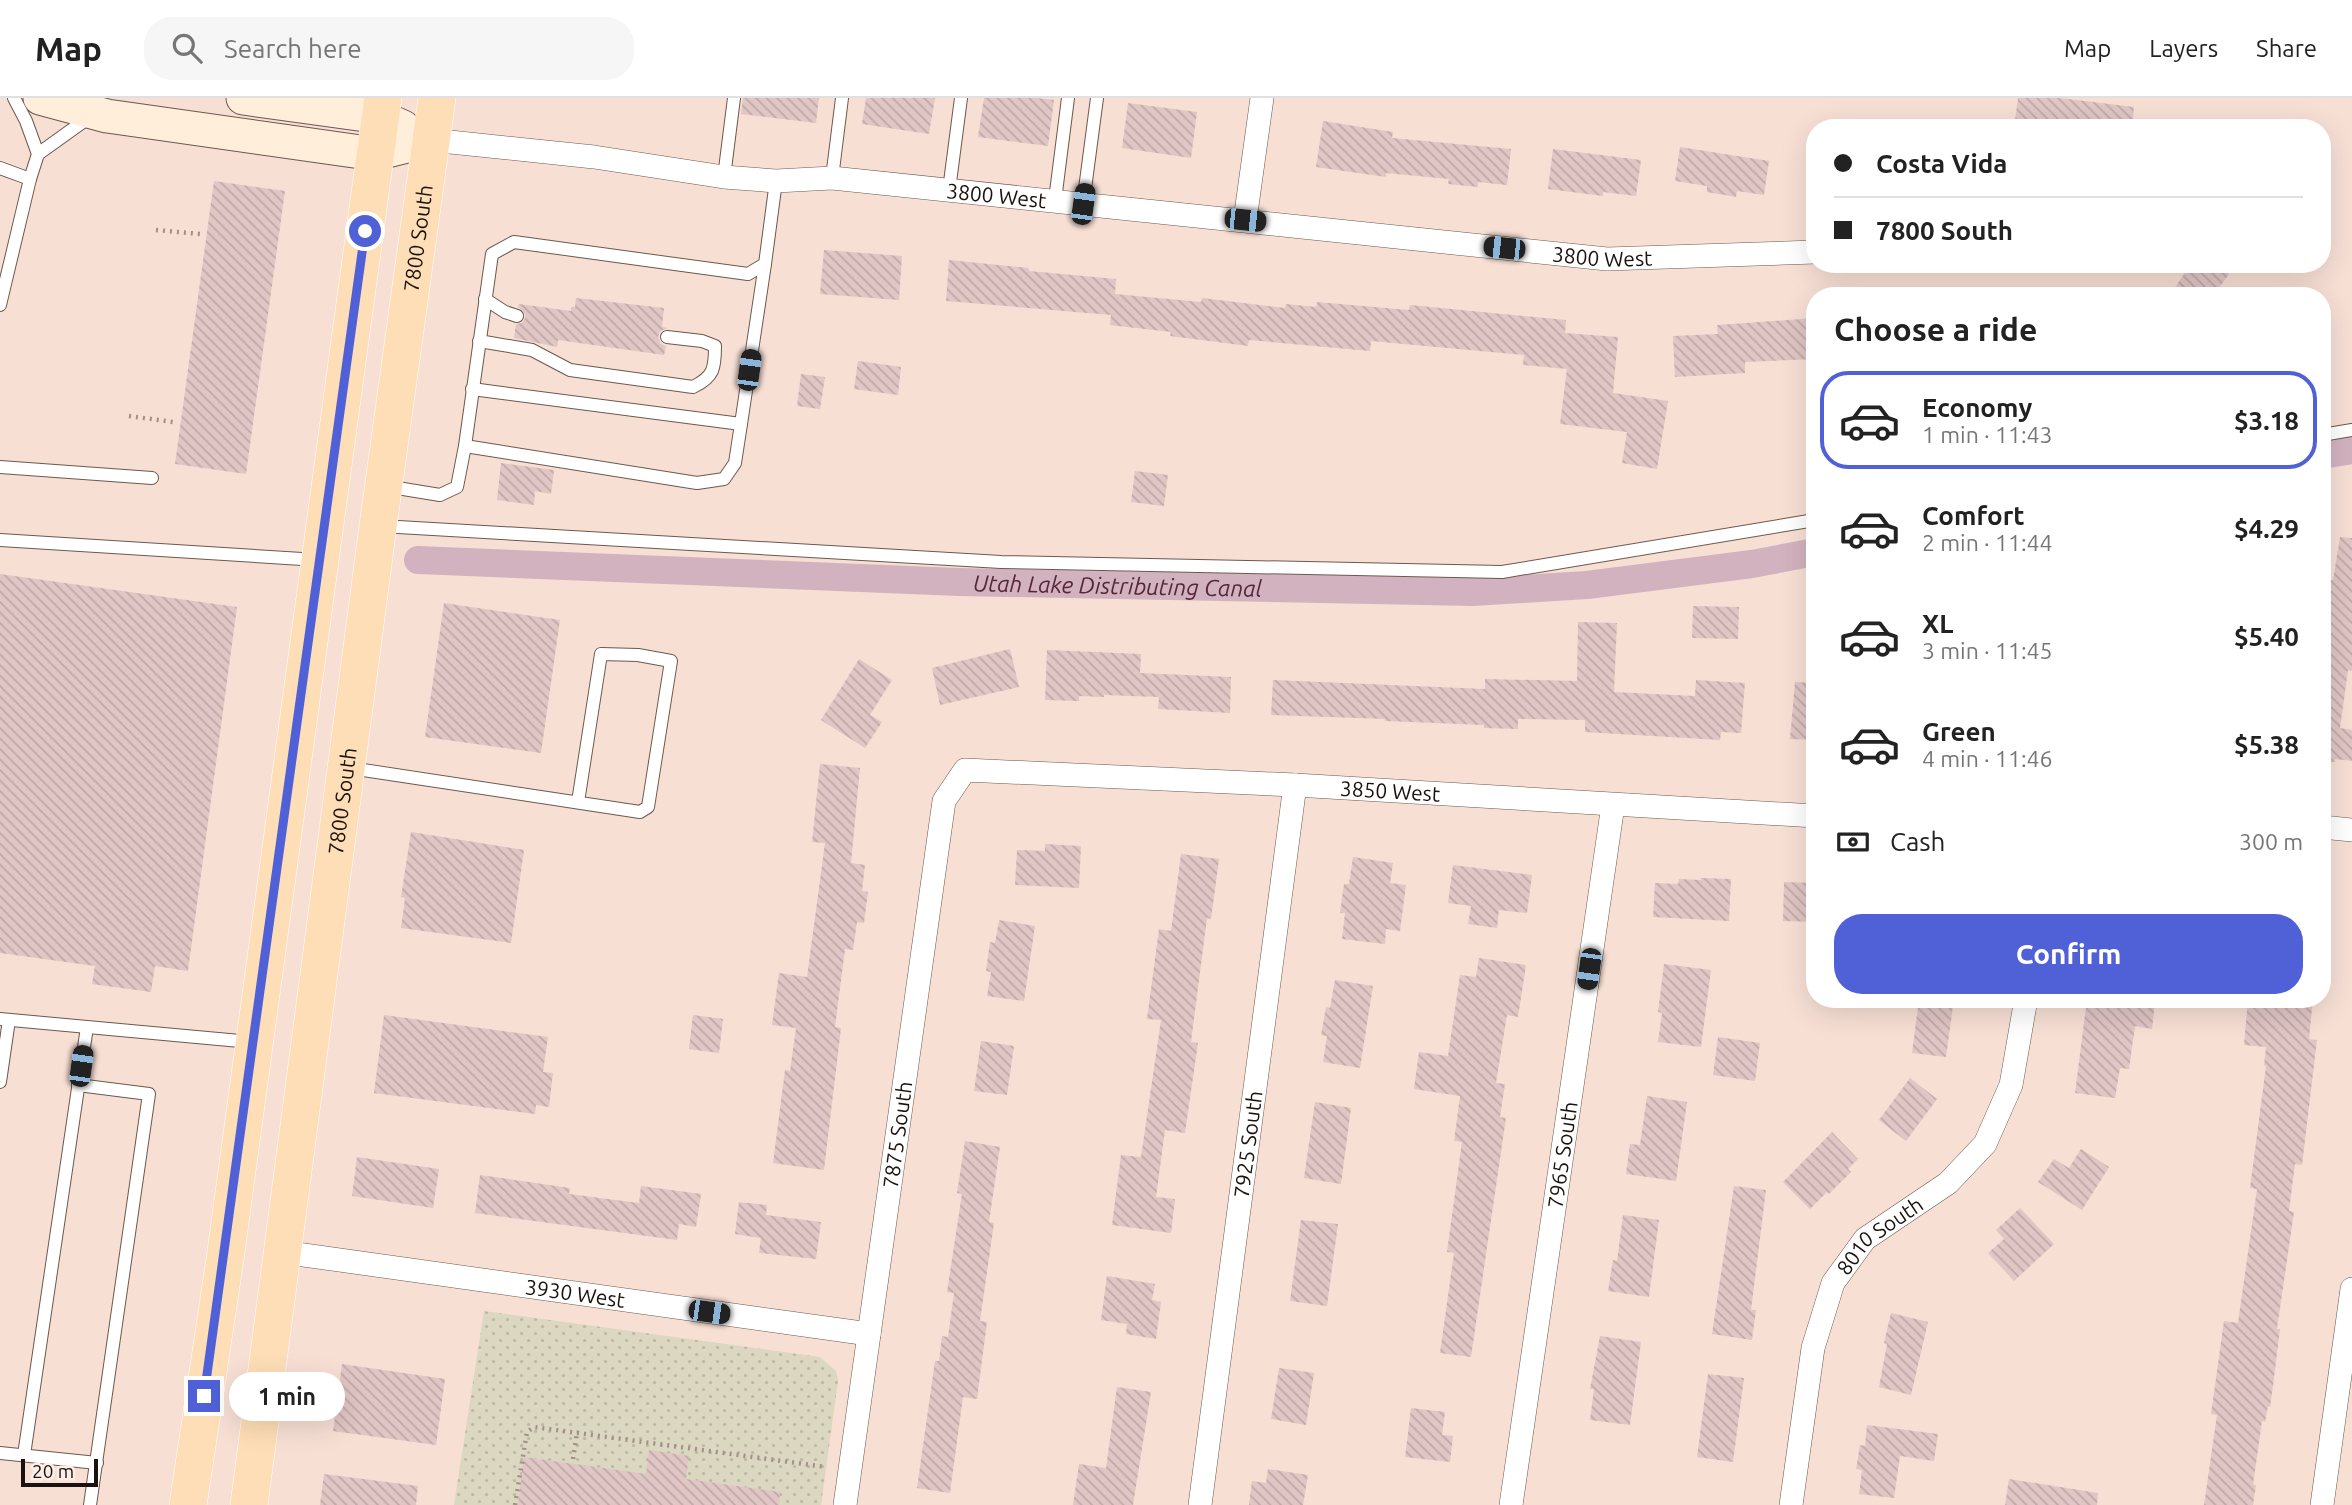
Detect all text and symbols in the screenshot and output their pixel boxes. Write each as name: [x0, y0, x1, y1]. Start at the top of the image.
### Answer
search box: [144, 17, 634, 80]
icon: search: [168, 29, 206, 67]
text: Map: [35, 30, 102, 67]
text: Search here: [224, 34, 362, 63]
text: Map: [2064, 35, 2111, 62]
text: Layers: [2149, 35, 2218, 62]
text: Share: [2256, 35, 2317, 62]
text: Costa Vida: [1876, 149, 2007, 178]
street label: 3800 West: [945, 178, 1048, 212]
car: [1070, 182, 1097, 226]
street label: 7800 South: [398, 183, 437, 293]
car: [1224, 207, 1267, 233]
route start: [349, 215, 381, 247]
text: 7800 South: [1876, 216, 2013, 245]
car: [1483, 235, 1526, 261]
street label: 3800 West: [1551, 241, 1653, 271]
text: Choose a ride: [1834, 311, 2037, 347]
car: [736, 348, 763, 392]
icon: car: [1838, 389, 1901, 452]
text: Economy: [1922, 393, 2032, 422]
text: $3.18: [2234, 406, 2299, 435]
text: 1 min · 11:43: [1922, 422, 2053, 447]
icon: car: [1838, 497, 1901, 560]
text: Comfort: [1922, 501, 2025, 530]
text: $4.29: [2234, 514, 2299, 543]
text: 2 min · 11:44: [1922, 530, 2053, 555]
water label: Utah Lake Distributing Canal: [973, 570, 1263, 600]
icon: car: [1838, 605, 1901, 668]
text: XL: [1922, 609, 1953, 638]
text: $5.40: [2234, 622, 2299, 651]
text: 3 min · 11:45: [1922, 638, 2053, 663]
icon: car: [1838, 713, 1901, 776]
text: Green: [1922, 717, 1996, 746]
text: $5.38: [2234, 730, 2299, 759]
street label: 7800 South: [323, 746, 361, 856]
text: 4 min · 11:46: [1922, 746, 2053, 771]
street label: 3850 West: [1339, 776, 1441, 806]
icon: cash: [1834, 823, 1872, 861]
text: Cash: [1890, 827, 1945, 856]
text: 300 m: [2239, 829, 2303, 854]
button: Confirm: [1834, 914, 2303, 994]
car: [1576, 947, 1603, 991]
car: [68, 1044, 95, 1088]
street label: 7875 South: [878, 1080, 916, 1190]
street label: 7925 South: [1229, 1089, 1267, 1199]
street label: 7965 South: [1542, 1100, 1582, 1210]
street label: 8010 South: [1831, 1192, 1927, 1279]
street label: 3930 West: [524, 1274, 627, 1312]
car: [687, 1299, 732, 1325]
callout: 1 min: [228, 1372, 344, 1420]
route end: [188, 1380, 220, 1412]
text: 1 min: [258, 1384, 316, 1409]
scale bar: [21, 1456, 98, 1488]
text: 20 m: [32, 1460, 74, 1482]

